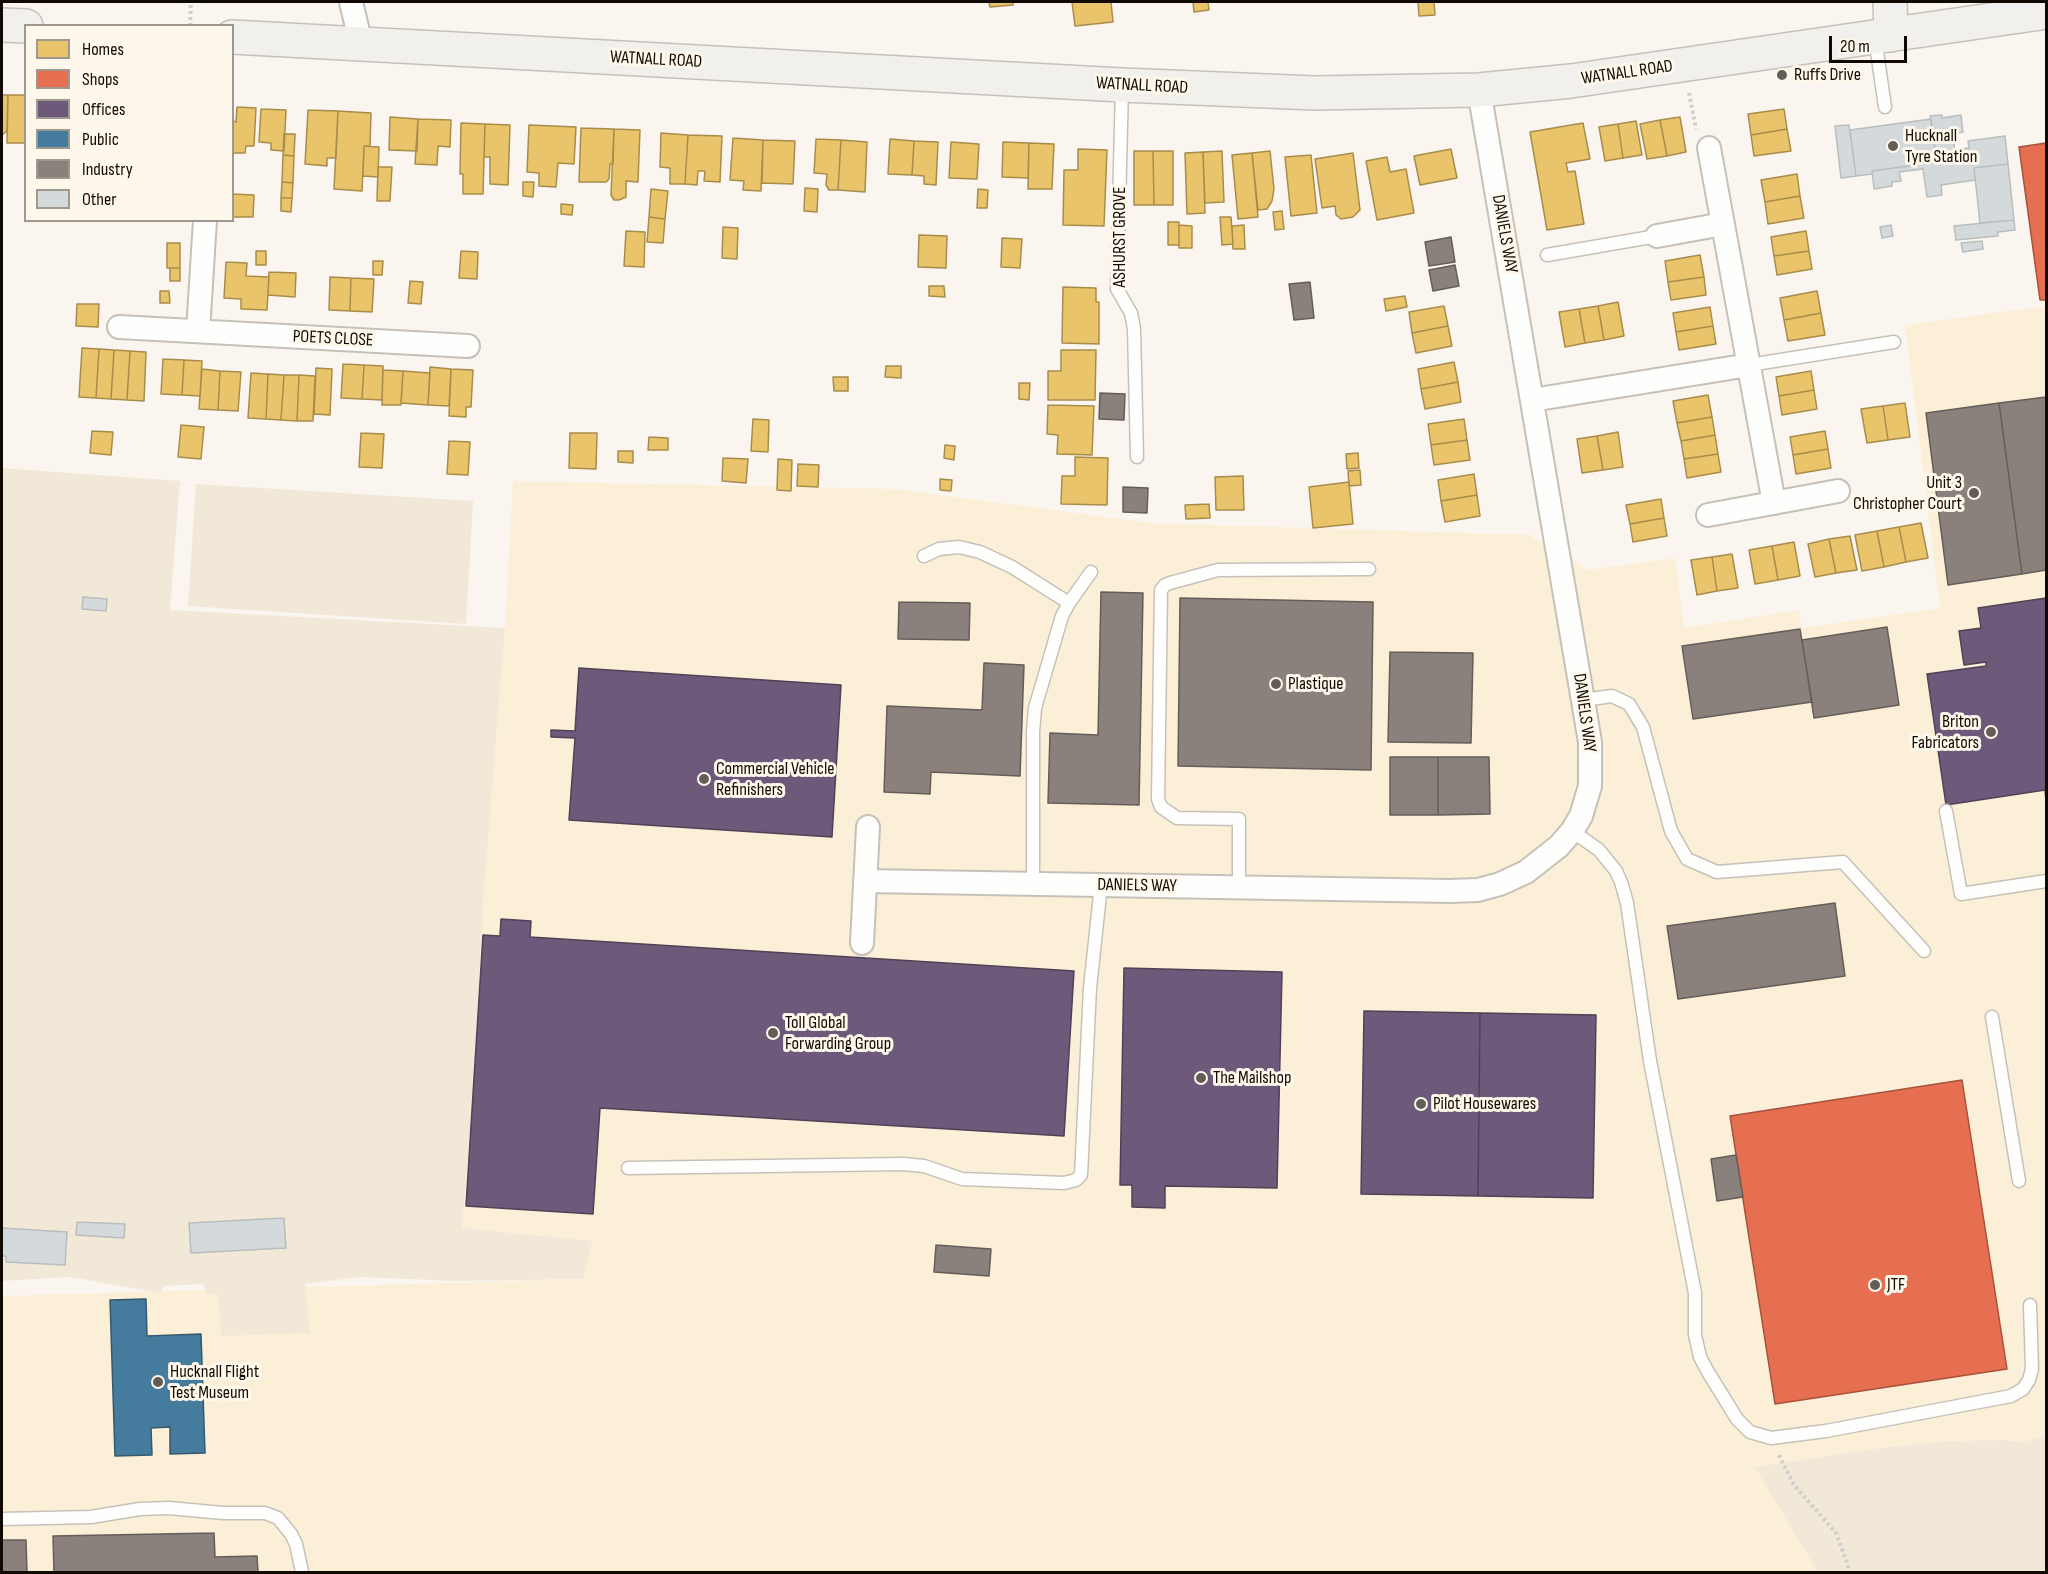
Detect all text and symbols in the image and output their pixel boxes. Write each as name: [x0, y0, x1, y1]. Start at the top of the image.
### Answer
legend: [24, 24, 234, 222]
scale bar: [1832, 24, 1910, 62]
text: 20 m: [1840, 36, 1870, 57]
text: Homes: [82, 39, 124, 60]
street label: WATNALL ROAD: [609, 47, 703, 73]
street label: WATNALL ROAD: [1580, 56, 1674, 90]
place label: Ruffs Drive: [1794, 64, 1861, 86]
marker: Ruffs Drive: [1775, 68, 1789, 82]
text: Shops: [82, 69, 119, 90]
street label: WATNALL ROAD: [1095, 73, 1189, 99]
text: Offices: [82, 99, 125, 120]
place label: Hucknall Tyre Station: [1905, 125, 1978, 168]
text: Public: [82, 129, 119, 150]
marker: Hucknall Tyre Station: [1886, 139, 1900, 153]
text: Industry: [82, 159, 133, 180]
street label: ASHURST GROVE: [1109, 186, 1131, 288]
text: Other: [82, 189, 116, 210]
street label: DANIELS WAY: [1486, 193, 1522, 275]
street label: POETS CLOSE: [292, 326, 374, 352]
place label: Unit 3 Christopher Court: [1853, 472, 1962, 514]
marker: Unit 3 Christopher Court: [1967, 486, 1981, 500]
street label: DANIELS WAY: [1568, 672, 1600, 754]
place label: Plastique: [1288, 673, 1343, 695]
marker: Plastique: [1269, 677, 1283, 691]
place label: Briton Fabricators: [1912, 711, 1979, 754]
marker: Briton Fabricators: [1984, 725, 1998, 739]
place label: Commercial Vehicle Refinishers: [716, 758, 835, 800]
marker: Commercial Vehicle Refinishers: [697, 772, 711, 786]
street label: DANIELS WAY: [1097, 875, 1177, 897]
place label: Toll Global Forwarding Group: [785, 1012, 891, 1054]
marker: Toll Global Forwarding Group: [766, 1026, 780, 1040]
place label: The Mailshop: [1213, 1067, 1291, 1089]
marker: The Mailshop: [1194, 1071, 1208, 1085]
place label: Pilot Housewares: [1433, 1093, 1536, 1115]
marker: Pilot Housewares: [1414, 1097, 1428, 1111]
place label: JTF: [1887, 1274, 1905, 1296]
marker: JTF: [1868, 1278, 1882, 1292]
place label: Hucknall Flight Test Museum: [170, 1361, 259, 1404]
marker: Hucknall Flight Test Museum: [151, 1375, 165, 1389]

